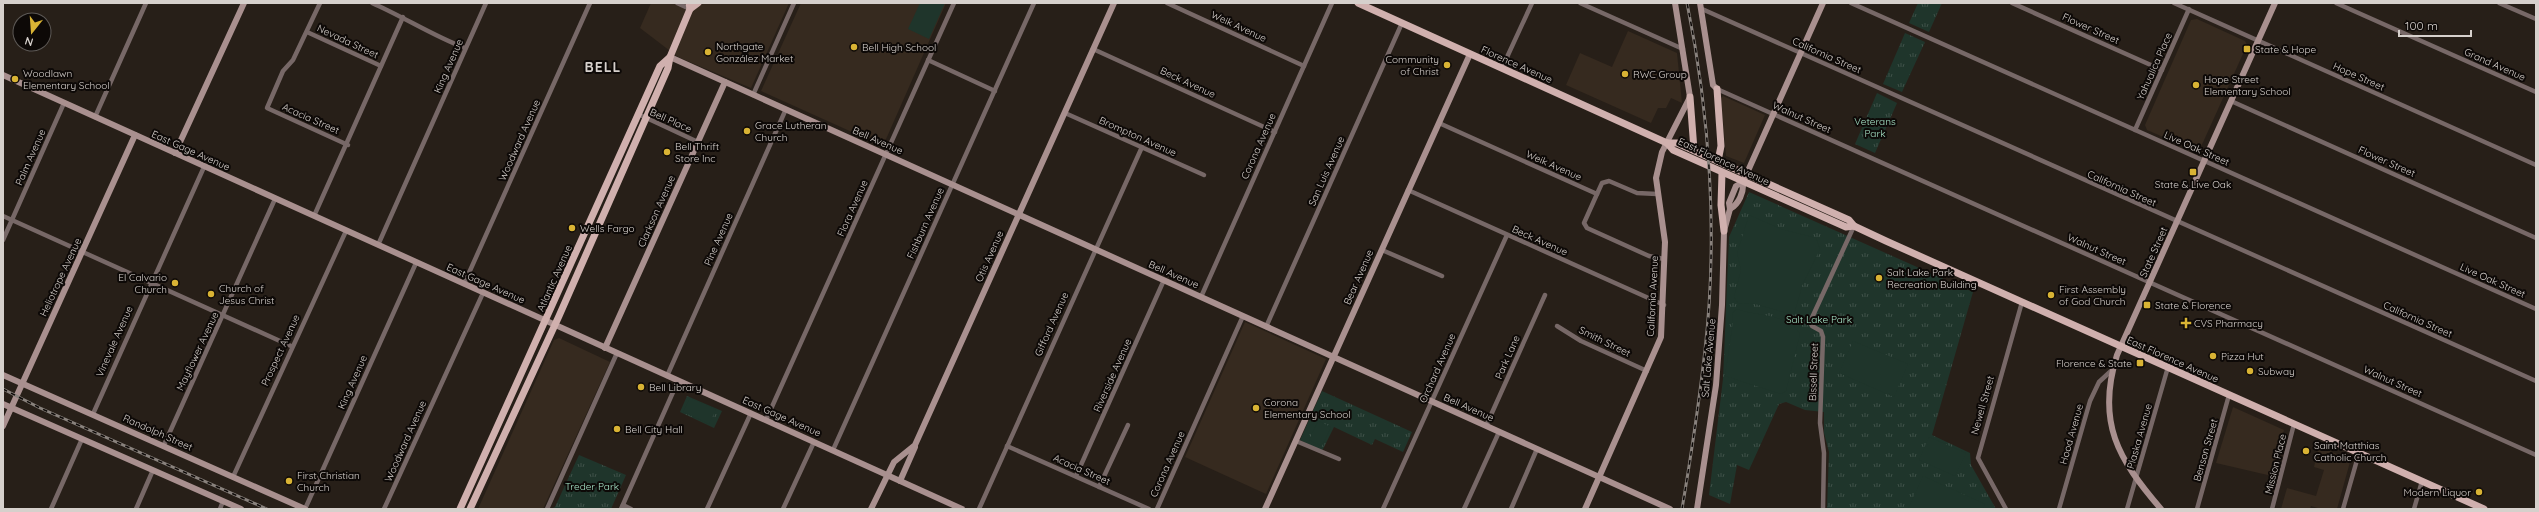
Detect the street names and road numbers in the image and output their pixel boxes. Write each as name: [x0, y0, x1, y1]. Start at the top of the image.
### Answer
street label: Weik Avenue: [1209, 8, 1269, 45]
street label: Flower Street: [2060, 10, 2122, 47]
street label: Nevada Street: [315, 22, 381, 62]
street label: Yahualica Place: [2134, 30, 2175, 102]
street label: California Street: [1790, 34, 1864, 77]
street label: King Avenue: [431, 37, 466, 95]
street label: Florence Avenue: [1479, 43, 1555, 86]
street label: Grand Avenue: [2462, 45, 2528, 84]
street label: Hope Street: [2331, 59, 2387, 94]
street label: Beck Avenue: [1158, 64, 1218, 101]
street label: Woodward Avenue: [496, 97, 543, 183]
street label: Walnut Street: [1770, 99, 1834, 136]
street label: Acacia Street: [280, 100, 342, 137]
street label: Bell Place: [648, 105, 694, 136]
street label: Corona Avenue: [1238, 111, 1279, 181]
street label: Brompton Avenue: [1097, 114, 1179, 160]
street label: Bell Avenue: [851, 124, 905, 157]
street label: Palm Avenue: [12, 127, 49, 187]
street label: East Gage Avenue: [150, 127, 232, 174]
street label: Live Oak Street: [2162, 128, 2232, 169]
street label: San Luis Avenue: [1305, 134, 1348, 208]
street label: East Florence Avenue: [1676, 135, 1772, 188]
street label: Flower Street: [2356, 143, 2418, 180]
street label: Weik Avenue: [1524, 147, 1584, 184]
street label: California Street: [2085, 167, 2159, 210]
street label: Clarkson Avenue: [635, 173, 678, 249]
street label: Flora Avenue: [834, 178, 871, 239]
street label: Fishburn Avenue: [904, 185, 947, 261]
street label: Pine Avenue: [701, 210, 736, 268]
street label: Beck Avenue: [1510, 222, 1570, 259]
street label: State Street: [2137, 224, 2171, 280]
street label: Otis Avenue: [972, 228, 1007, 284]
street label: Walnut Street: [2065, 231, 2129, 268]
street label: Heliotrope Avenue: [37, 236, 84, 318]
street label: Atlantic Avenue: [534, 243, 575, 314]
street label: Bear Avenue: [1341, 247, 1377, 307]
street label: California Avenue: [1644, 255, 1661, 337]
street label: Bell Avenue: [1147, 258, 1201, 291]
street label: East Gage Avenue: [445, 260, 527, 307]
street label: Live Oak Street: [2458, 260, 2528, 301]
street label: Gifford Avenue: [1031, 290, 1072, 358]
street label: California Street: [2381, 298, 2455, 341]
street label: Vinevale Avenue: [93, 303, 136, 379]
street label: Mayflower Avenue: [173, 309, 222, 393]
street label: Prospect Avenue: [258, 312, 303, 388]
street label: Salt Lake Avenue: [1699, 318, 1718, 398]
street label: Smith Street: [1577, 323, 1633, 360]
street label: Orchard Avenue: [1416, 331, 1459, 405]
street label: Park Lane: [1492, 333, 1523, 381]
street label: East Florence Avenue: [2125, 333, 2221, 386]
street label: Riverside Avenue: [1090, 336, 1135, 414]
street label: Bissell Street: [1806, 342, 1821, 401]
street label: King Avenue: [335, 353, 370, 411]
street label: Walnut Street: [2361, 363, 2425, 400]
street label: Newell Street: [1968, 374, 1997, 436]
street label: Bell Avenue: [1442, 391, 1496, 424]
street label: East Gage Avenue: [741, 393, 823, 440]
street label: Woodward Avenue: [382, 398, 429, 484]
street label: Hood Avenue: [2057, 402, 2086, 466]
street label: Plaska Avenue: [2124, 402, 2155, 470]
street label: Randolph Street: [121, 411, 195, 454]
street label: Benson Street: [2190, 417, 2221, 483]
street label: Corona Avenue: [1147, 429, 1188, 499]
street label: Mission Place: [2262, 432, 2289, 496]
street label: Acacia Street: [1051, 451, 1113, 488]

